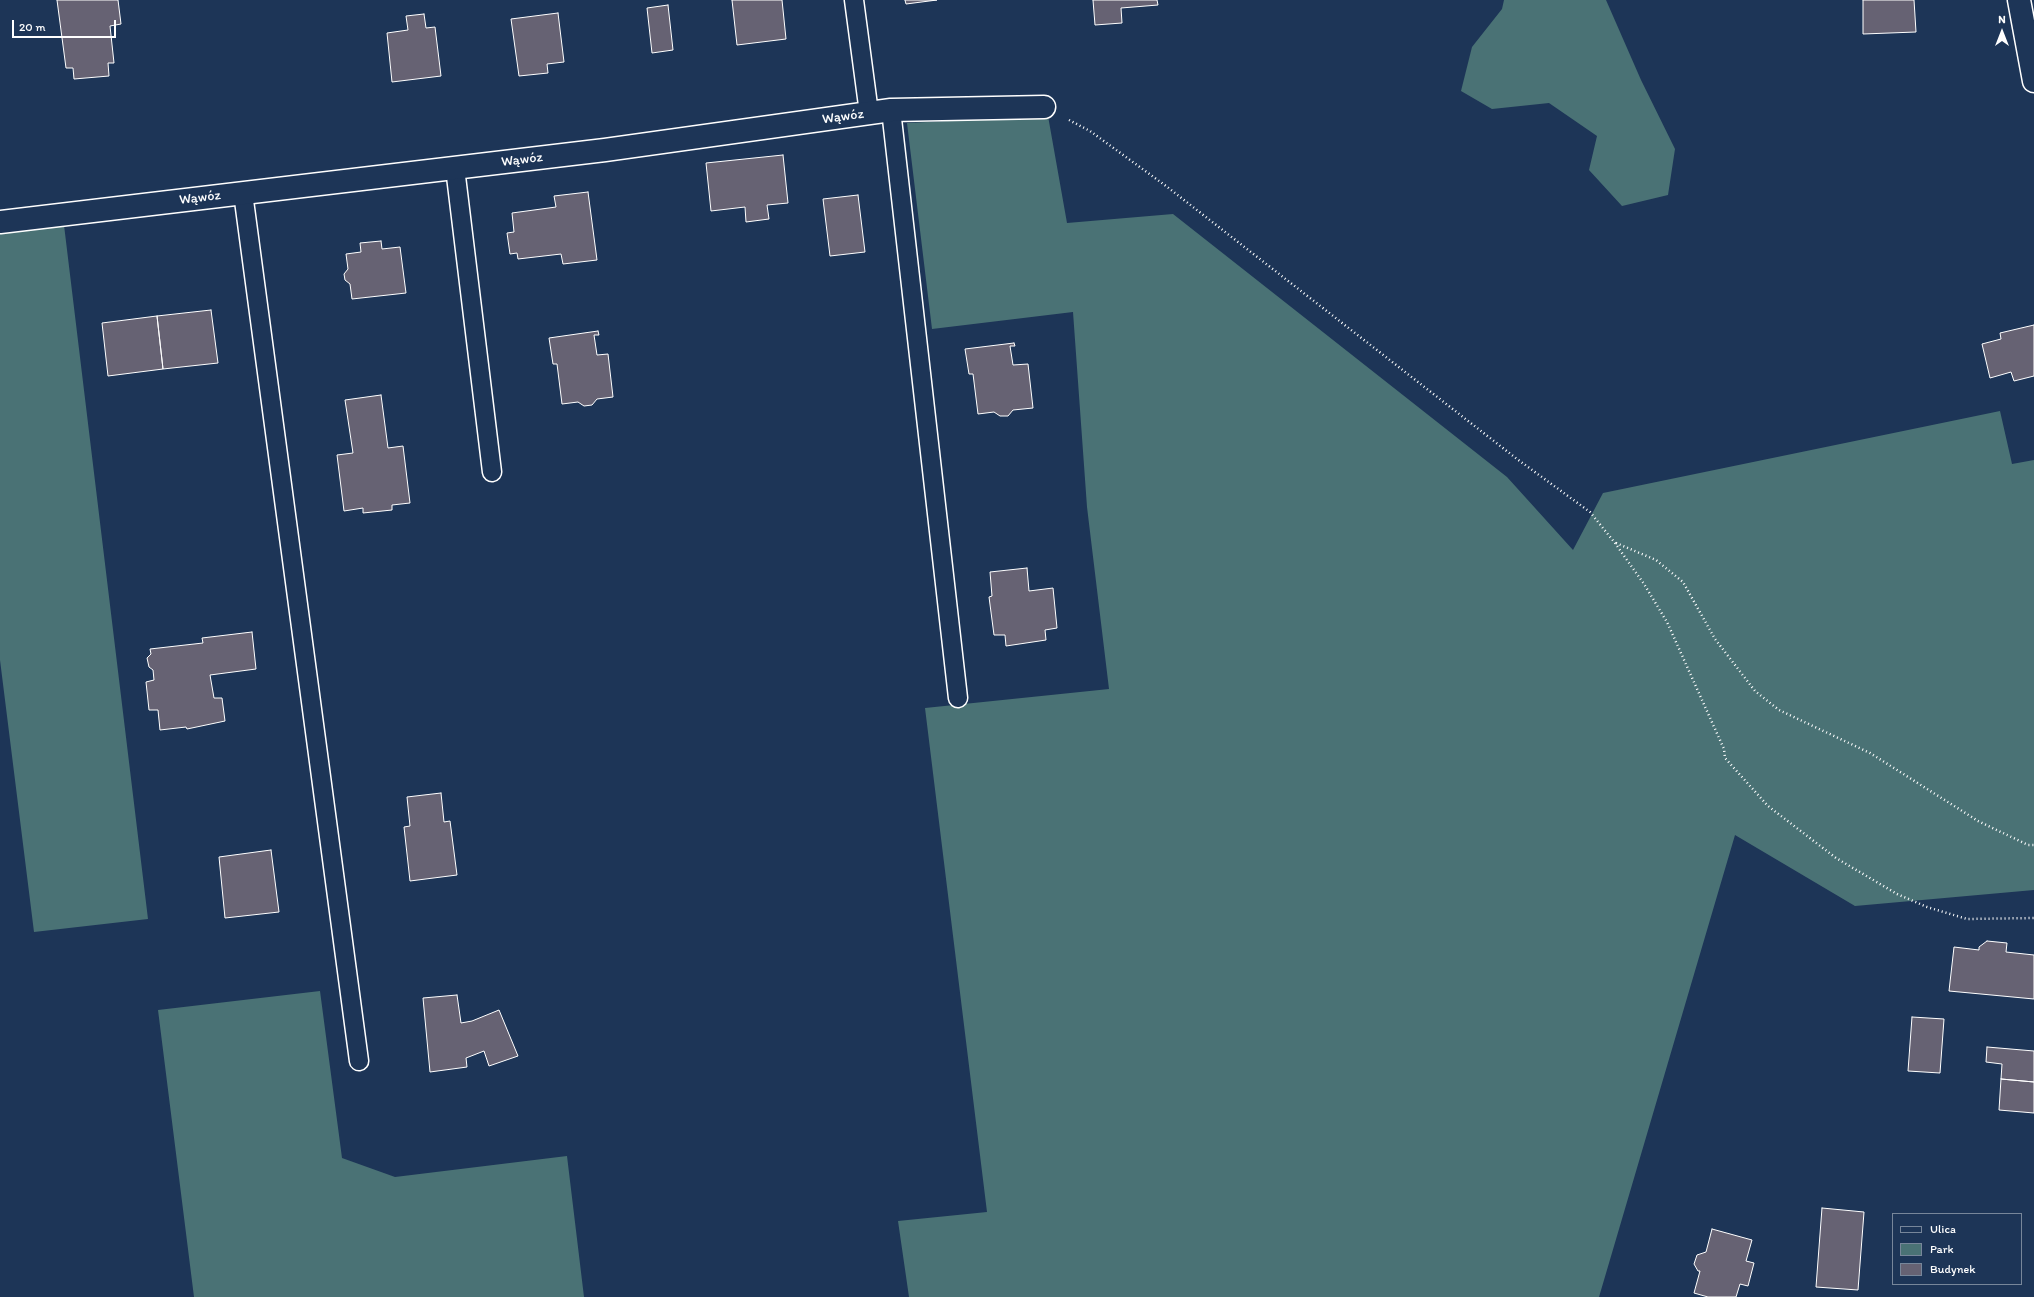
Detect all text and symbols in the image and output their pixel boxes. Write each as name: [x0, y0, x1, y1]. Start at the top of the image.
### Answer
scale bar: [14, 12, 118, 38]
north arrow: [1982, 12, 2022, 52]
text: N: [1998, 13, 2006, 26]
text: 20 m: [19, 20, 46, 34]
street label: Wąwóz: [821, 106, 865, 128]
street label: Wąwóz: [500, 149, 544, 171]
street label: Wąwóz: [178, 187, 222, 209]
legend: [1892, 1213, 2022, 1285]
text: Ulica: [1930, 1222, 1956, 1236]
text: Park: [1930, 1242, 1954, 1256]
text: Budynek: [1930, 1262, 1975, 1276]

